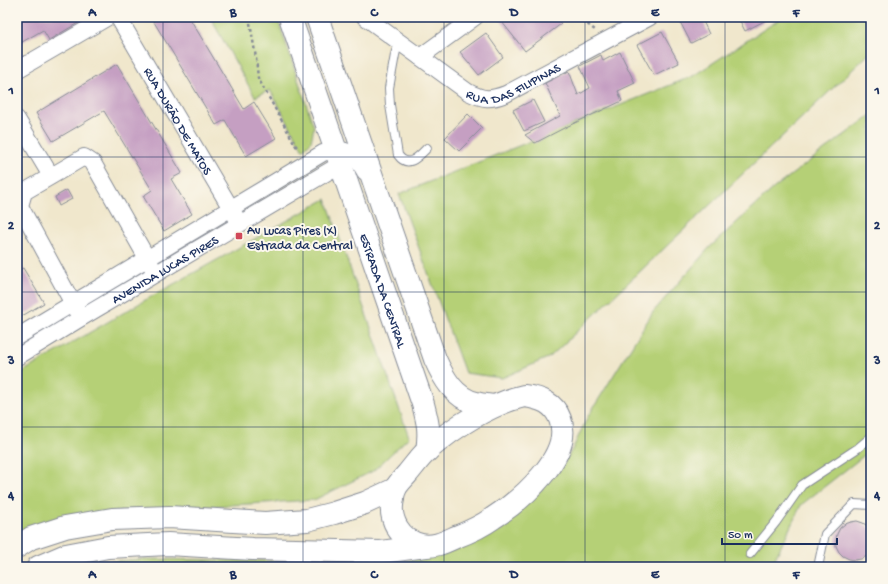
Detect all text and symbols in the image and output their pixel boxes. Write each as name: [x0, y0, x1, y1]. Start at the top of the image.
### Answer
text: A: [87, 6, 97, 21]
text: B: [229, 6, 238, 21]
text: C: [369, 6, 379, 21]
text: D: [509, 6, 519, 21]
text: E: [651, 6, 660, 21]
text: F: [792, 6, 801, 21]
street label: RUA DAS FILIPINAS: [463, 61, 565, 109]
street label: RUA DURÃO DE MATOS: [139, 65, 215, 179]
text: 1: [7, 84, 14, 99]
text: 1: [873, 84, 880, 99]
text: 2: [8, 219, 15, 234]
text: 2: [874, 219, 881, 234]
place label: Av Lucas Pires (X) Estrada da Central: [247, 224, 353, 254]
marker: Av Lucas Pires (X) Estrada da Central: [234, 231, 244, 241]
street label: ESTRADA DA CENTRAL: [355, 232, 409, 351]
street label: AVENIDA LUCAS PIRES: [110, 233, 223, 308]
text: 3: [7, 354, 15, 369]
text: 3: [873, 354, 881, 369]
text: 4: [7, 489, 15, 504]
text: 4: [873, 489, 881, 504]
scale bar: [722, 520, 837, 546]
text: 50 m: [728, 529, 753, 543]
text: A: [87, 568, 97, 583]
text: B: [229, 568, 238, 583]
text: C: [369, 568, 379, 583]
text: D: [509, 568, 519, 583]
text: E: [651, 568, 660, 583]
text: F: [792, 568, 801, 583]

